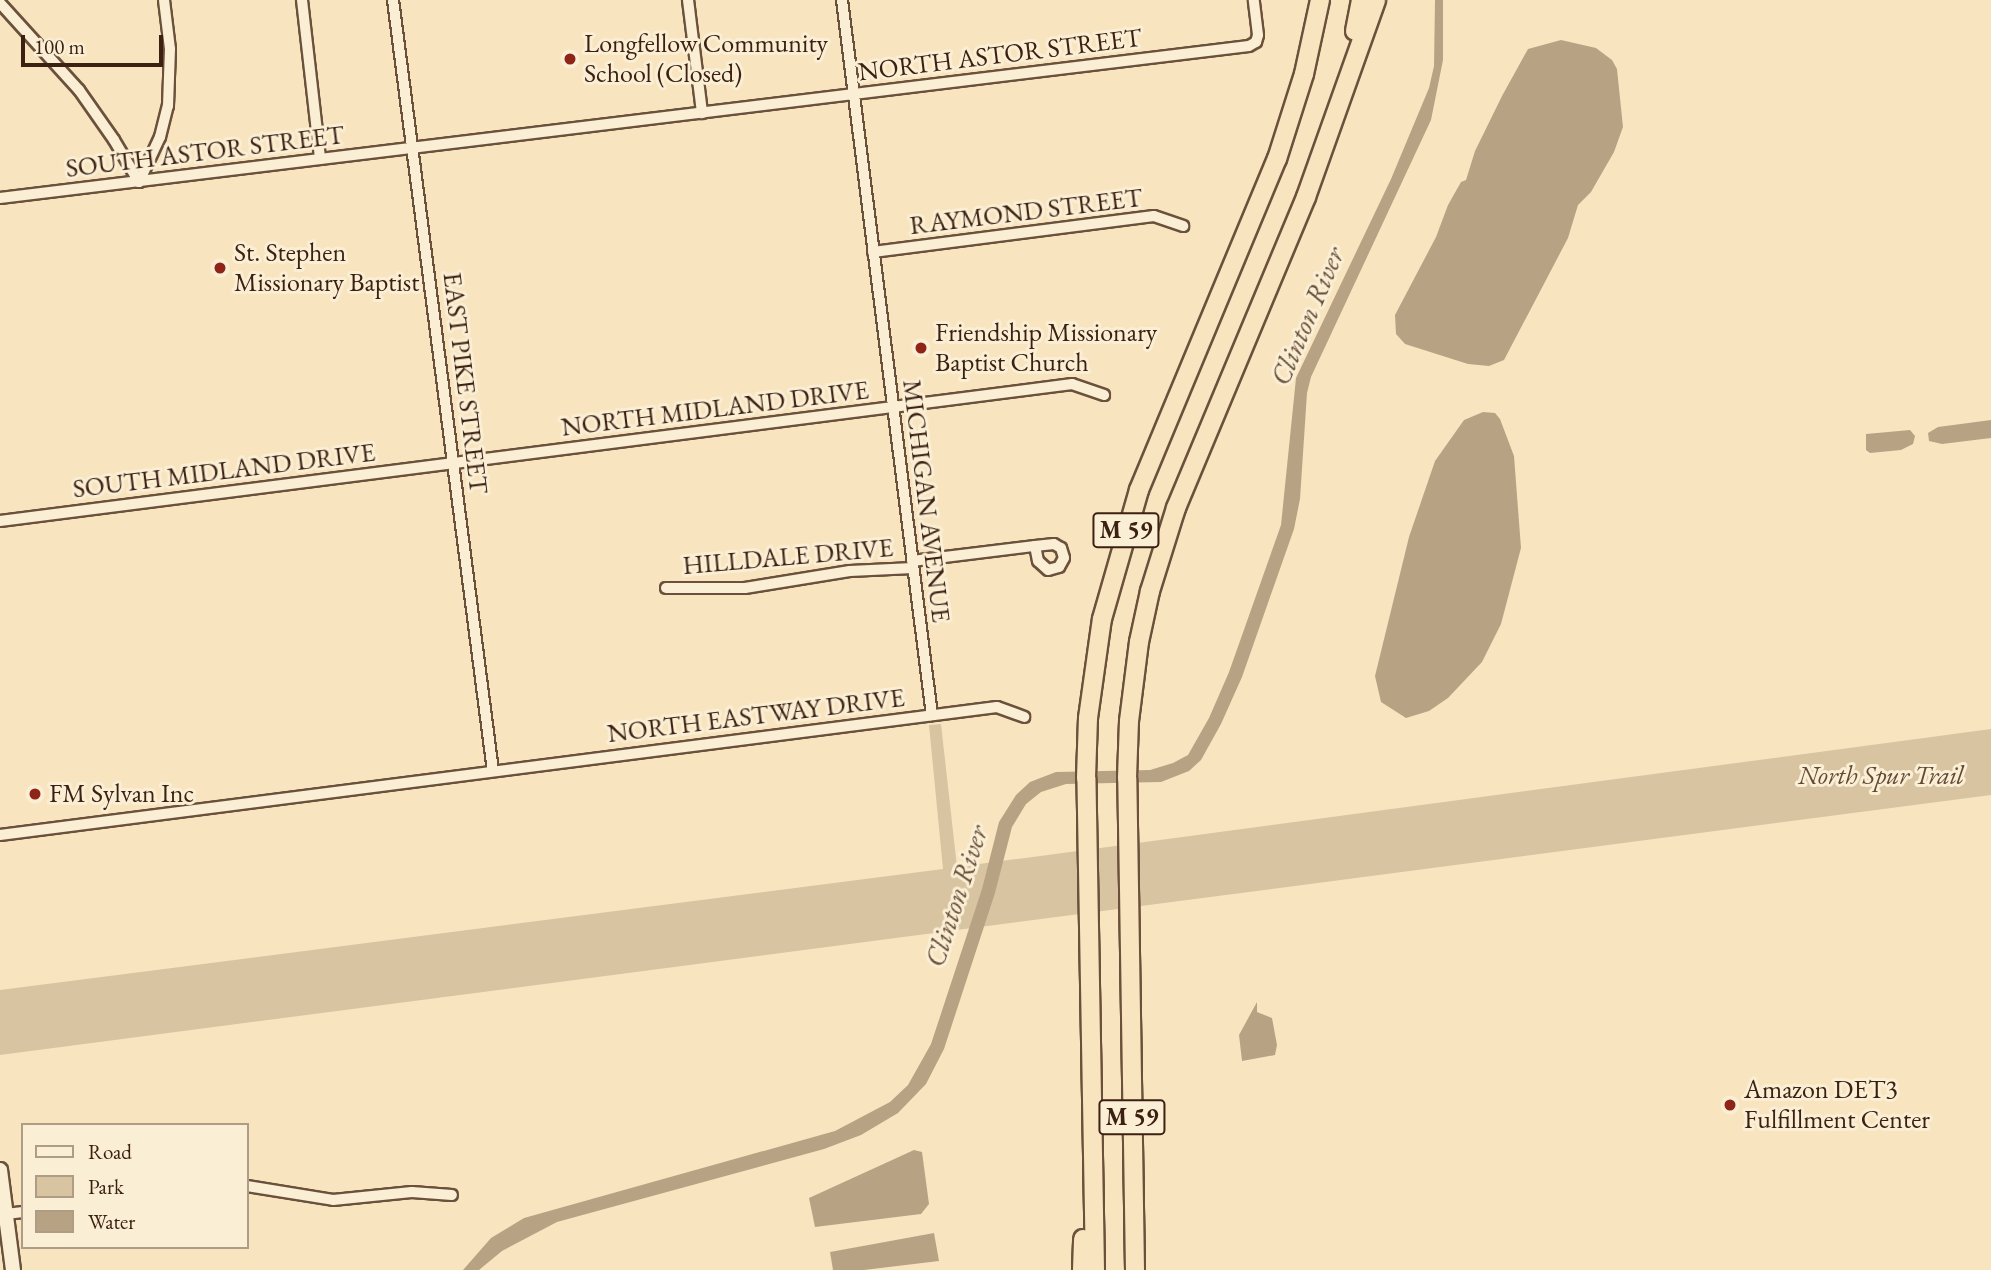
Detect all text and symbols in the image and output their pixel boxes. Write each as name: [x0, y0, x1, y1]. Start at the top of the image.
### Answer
scale bar: [24, 21, 166, 65]
street label: NORTH ASTOR STREET: [856, 22, 1144, 88]
place label: Longfellow Community School (Closed): [584, 28, 828, 90]
text: 100 m: [34, 33, 85, 60]
marker: Longfellow Community School (Closed): [562, 51, 578, 67]
street label: SOUTH ASTOR STREET: [64, 119, 346, 185]
street label: RAYMOND STREET: [908, 182, 1144, 242]
place label: St. Stephen Missionary Baptist: [234, 237, 419, 298]
water label: Clinton River: [1263, 242, 1351, 390]
marker: St. Stephen Missionary Baptist: [212, 260, 228, 276]
street label: EAST PIKE STREET: [436, 270, 494, 496]
place label: Friendship Missionary Baptist Church: [935, 317, 1157, 378]
marker: Friendship Missionary Baptist Church: [913, 340, 929, 356]
street label: NORTH MIDLAND DRIVE: [559, 375, 871, 443]
street label: MICHIGAN AVENUE: [896, 378, 956, 624]
street label: SOUTH MIDLAND DRIVE: [71, 437, 377, 505]
road number: M 59: [1091, 509, 1161, 550]
street label: HILLDALE DRIVE: [681, 532, 895, 582]
street label: NORTH EASTWAY DRIVE: [606, 682, 906, 750]
park label: North Spur Trail: [1798, 760, 1964, 792]
place label: FM Sylvan Inc: [49, 778, 194, 810]
marker: FM Sylvan Inc: [27, 786, 43, 802]
water label: Clinton River: [917, 821, 995, 971]
place label: Amazon DET3 Fulfillment Center: [1744, 1074, 1930, 1136]
road number: M 59: [1097, 1097, 1167, 1138]
marker: Amazon DET3 Fulfillment Center: [1722, 1097, 1738, 1113]
legend: [21, 1123, 248, 1249]
text: Road: [88, 1138, 132, 1165]
text: Park: [88, 1173, 124, 1200]
text: Water: [88, 1208, 135, 1235]

